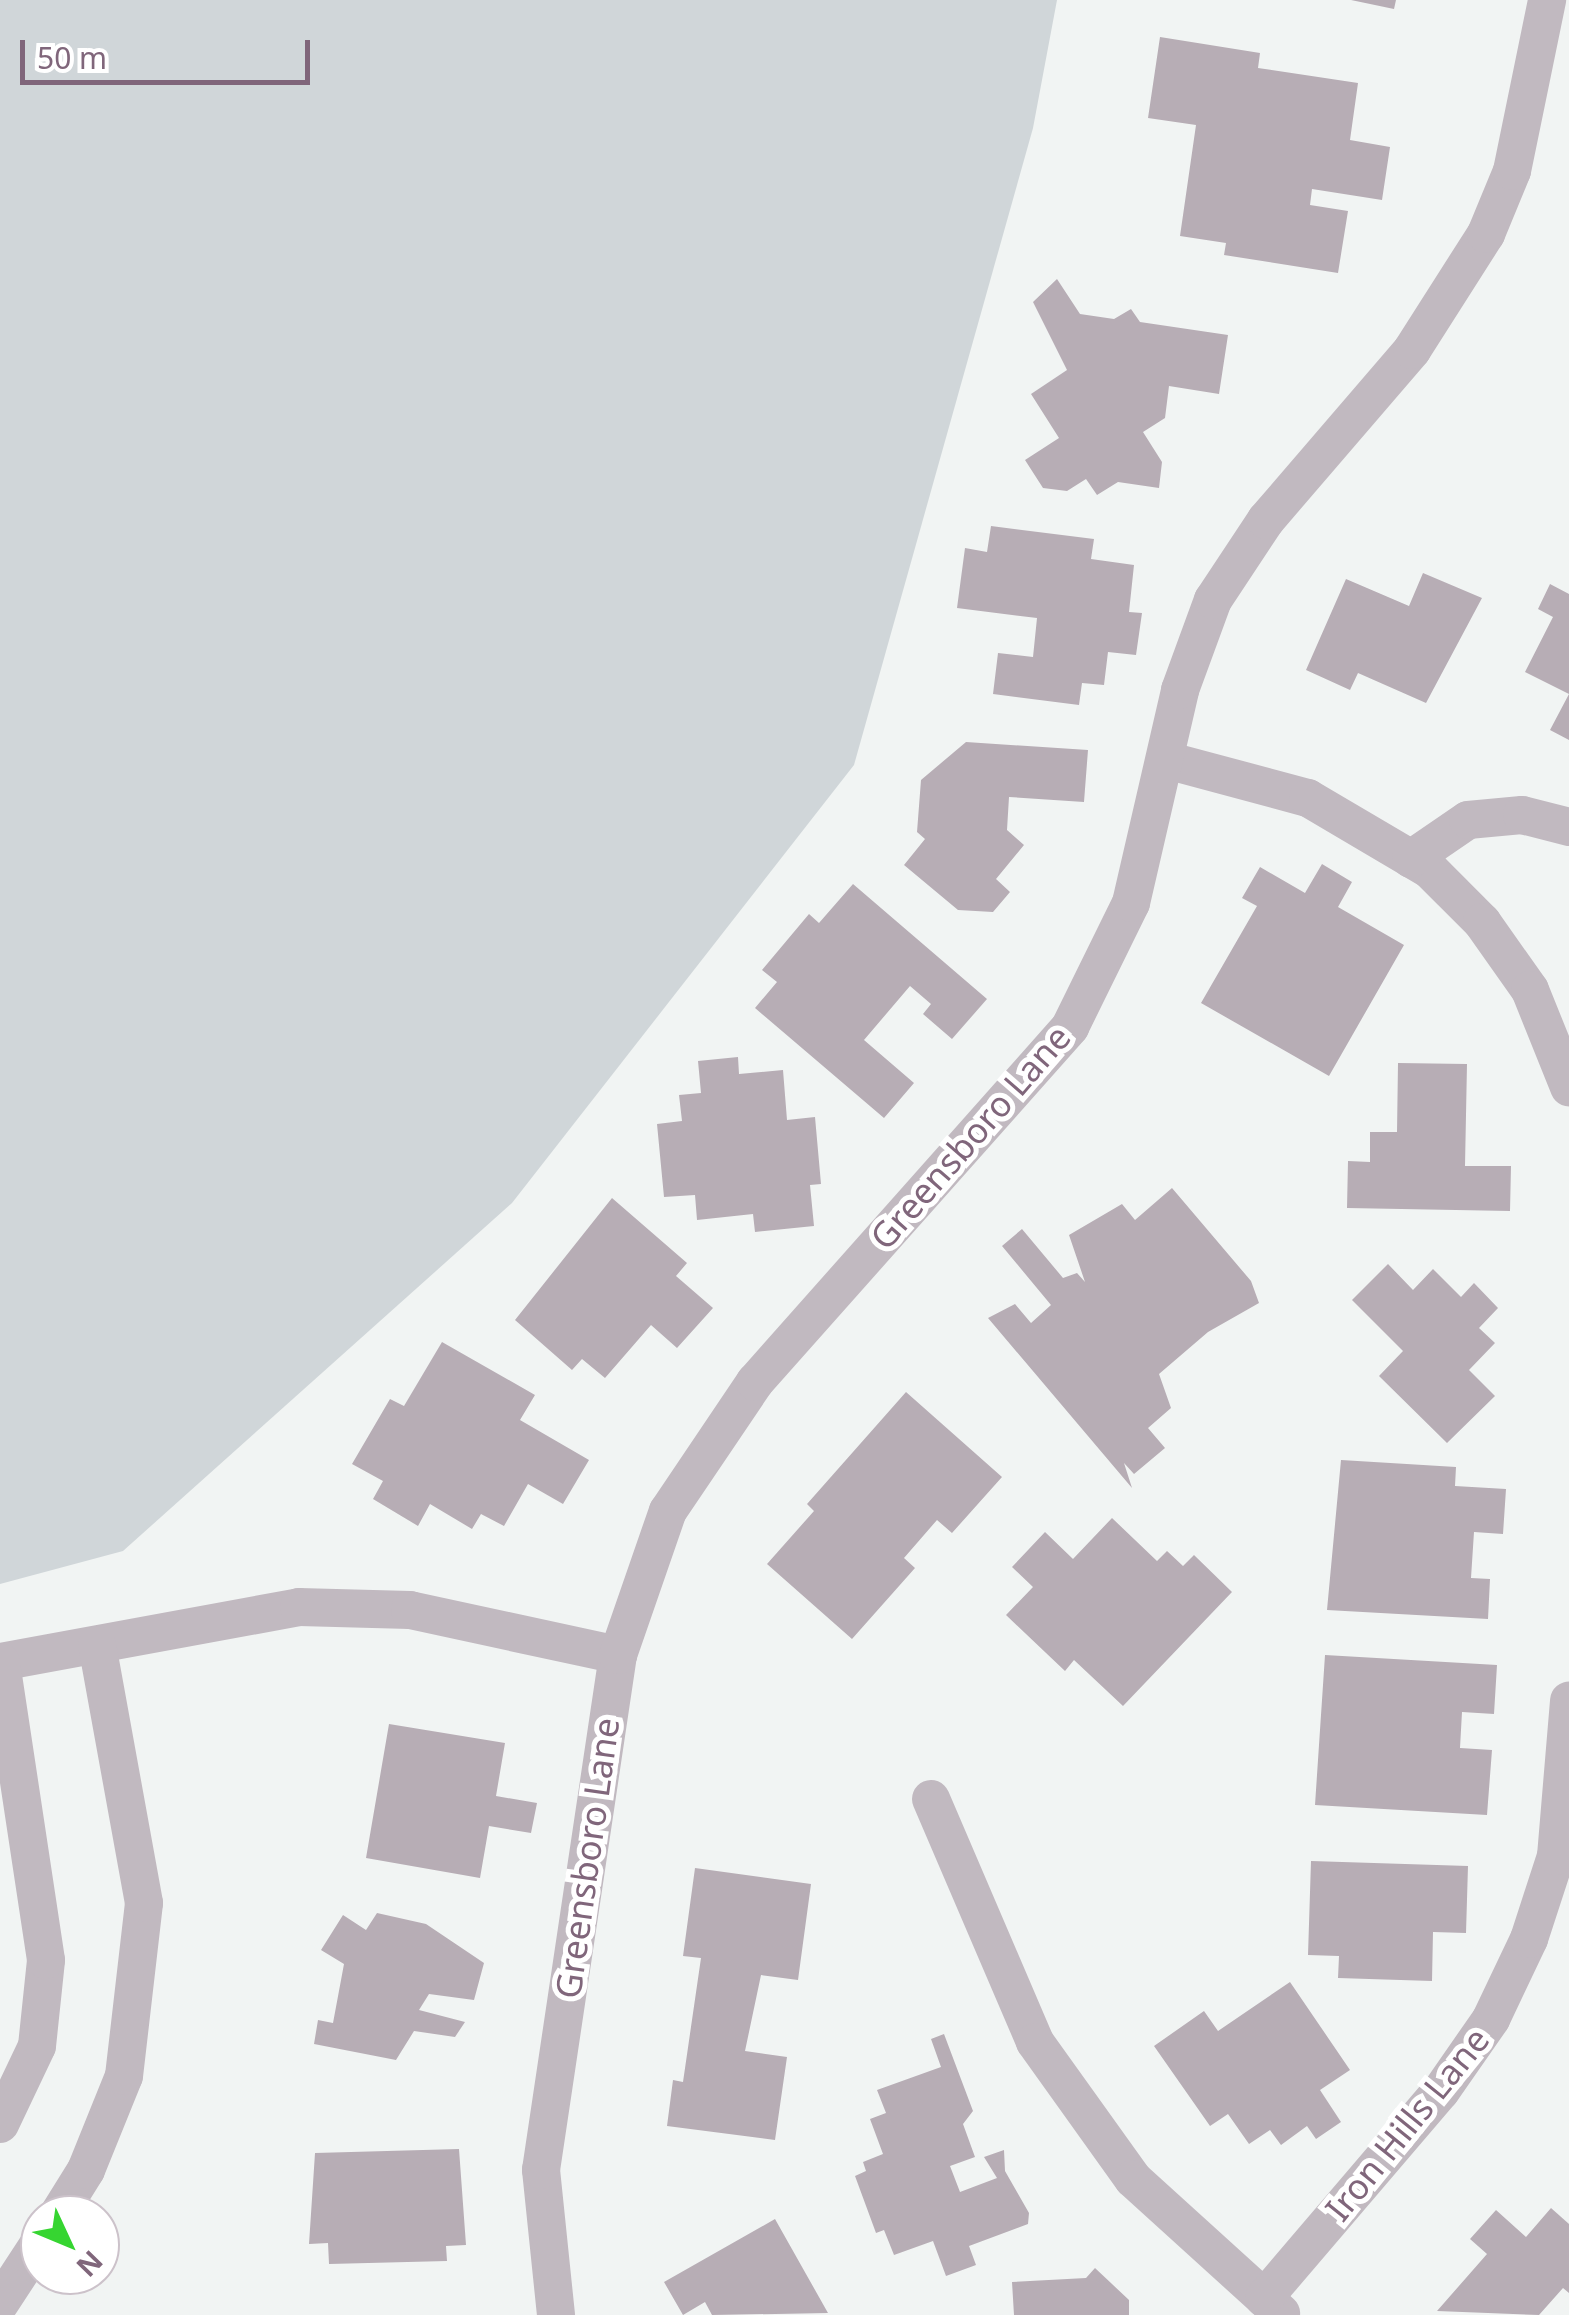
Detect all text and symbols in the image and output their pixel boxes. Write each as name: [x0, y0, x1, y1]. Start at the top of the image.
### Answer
scale bar: [25, 20, 315, 82]
text: 50 m: [37, 37, 107, 78]
street label: Greensboro Lane: [861, 1016, 1079, 1258]
street label: Greensboro Lane: [546, 1715, 628, 2001]
street label: Iron Hills Lane: [1316, 2019, 1498, 2229]
north arrow: [20, 2195, 120, 2295]
text: N: [69, 2243, 112, 2286]

